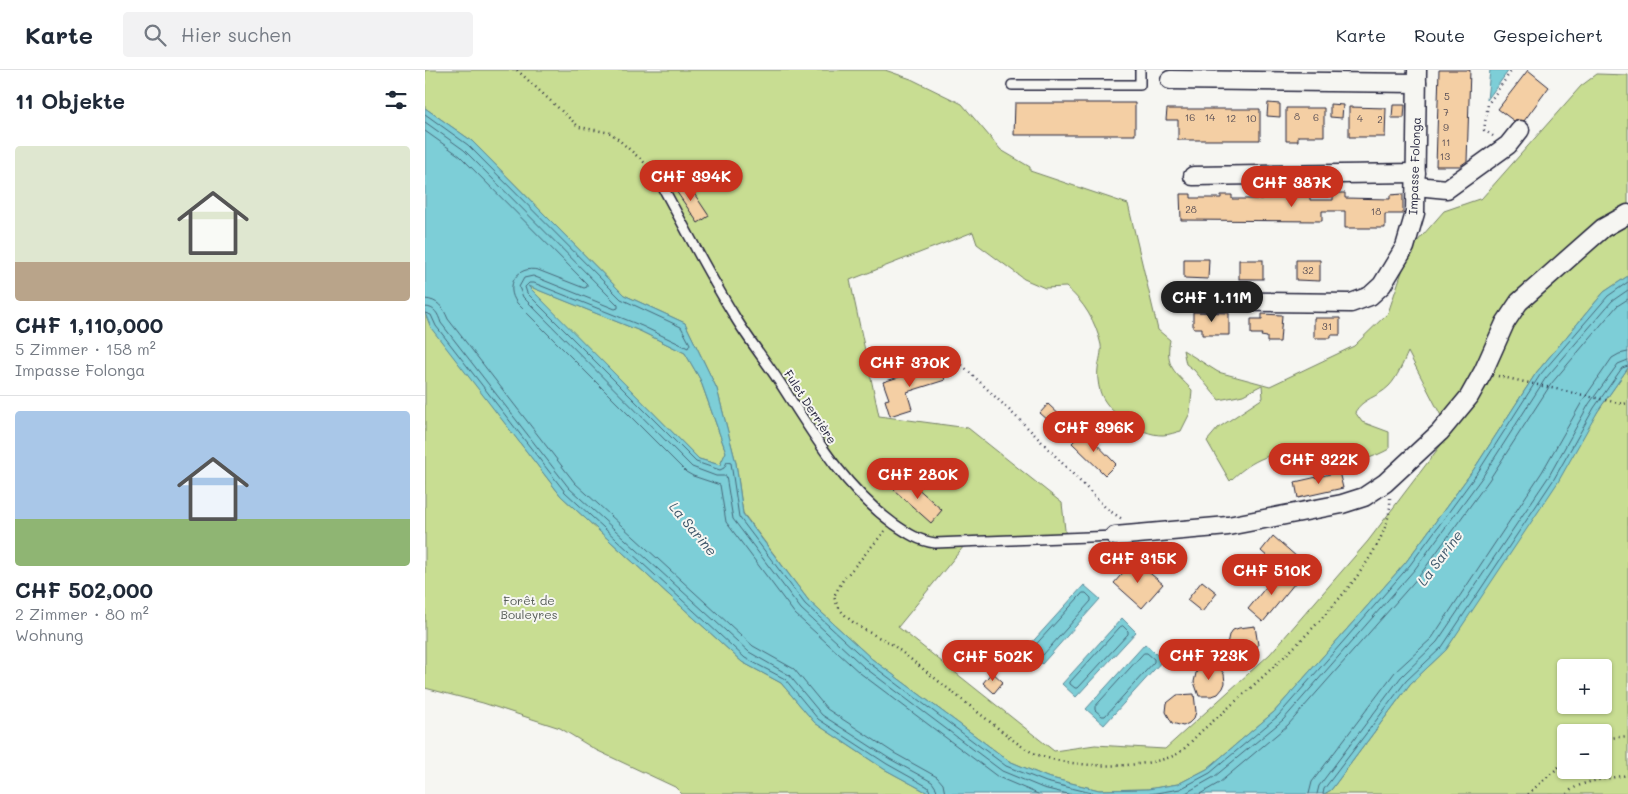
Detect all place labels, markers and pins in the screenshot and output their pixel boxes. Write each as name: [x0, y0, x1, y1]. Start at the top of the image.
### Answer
pin: CHF 394K: [639, 160, 743, 202]
pin: CHF 387K: [1240, 166, 1344, 208]
pin: CHF 1.11M: [1155, 280, 1269, 323]
pin: CHF 370K: [858, 346, 962, 388]
pin: CHF 396K: [1042, 410, 1146, 453]
pin: CHF 322K: [1267, 442, 1371, 485]
pin: CHF 280K: [866, 458, 970, 500]
pin: CHF 315K: [1086, 542, 1190, 584]
pin: CHF 510K: [1220, 554, 1324, 596]
pin: CHF 723K: [1157, 638, 1261, 681]
pin: CHF 502K: [941, 640, 1045, 682]

